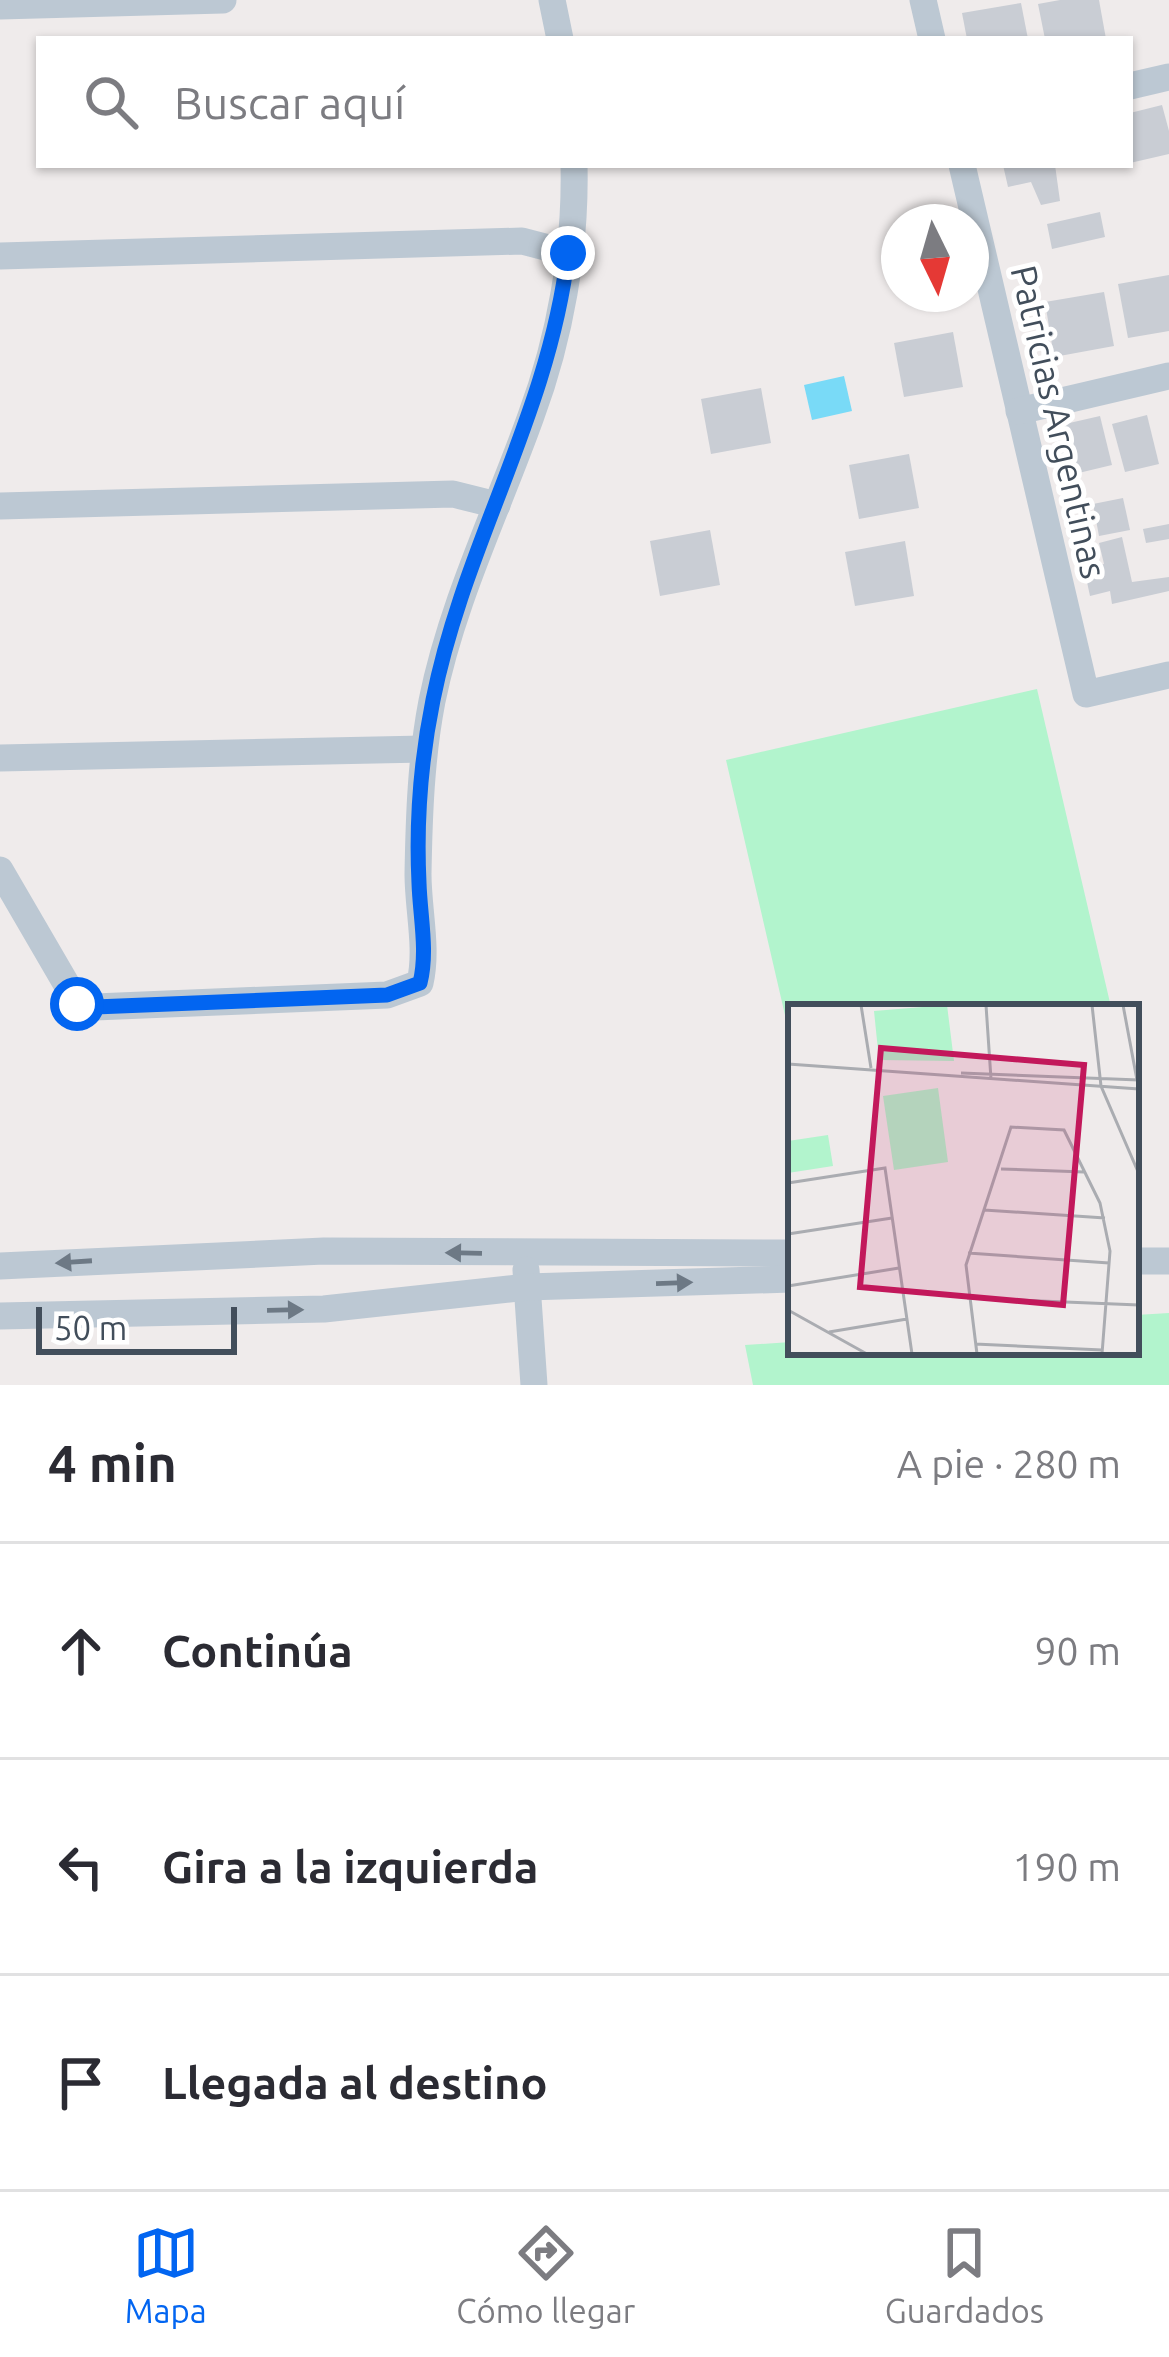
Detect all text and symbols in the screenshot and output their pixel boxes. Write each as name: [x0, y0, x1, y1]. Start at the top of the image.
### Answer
search box: [36, 36, 1133, 168]
icon: search: [78, 69, 144, 135]
text: Buscar aquí: [174, 77, 405, 128]
north arrow: [881, 204, 989, 312]
route end: [541, 226, 595, 280]
street label: Patricias Argentinas: [1004, 261, 1115, 582]
route start: [50, 977, 104, 1031]
inset map: [788, 1004, 1139, 1355]
one-way arrow: [444, 1243, 482, 1263]
one-way arrow: [55, 1252, 92, 1271]
one-way arrow: [656, 1273, 694, 1292]
one-way arrow: [267, 1300, 305, 1319]
scale bar: [36, 1301, 237, 1354]
text: 50 m: [54, 1309, 127, 1346]
text: 4 min: [48, 1434, 177, 1492]
text: A pie · 280 m: [897, 1442, 1121, 1485]
icon: ahead: [48, 1618, 114, 1684]
text: Continúa: [162, 1625, 353, 1676]
text: 90 m: [1034, 1629, 1121, 1672]
icon: left: [48, 1834, 114, 1900]
text: Gira a la izquierda: [162, 1841, 538, 1892]
text: 190 m: [1012, 1845, 1121, 1888]
icon: arrive: [48, 2050, 114, 2116]
text: Llegada al destino: [162, 2057, 547, 2108]
tab: Mapa: [125, 2220, 207, 2329]
tab: Cómo llegar: [456, 2220, 635, 2329]
tab: Guardados: [885, 2220, 1044, 2329]

